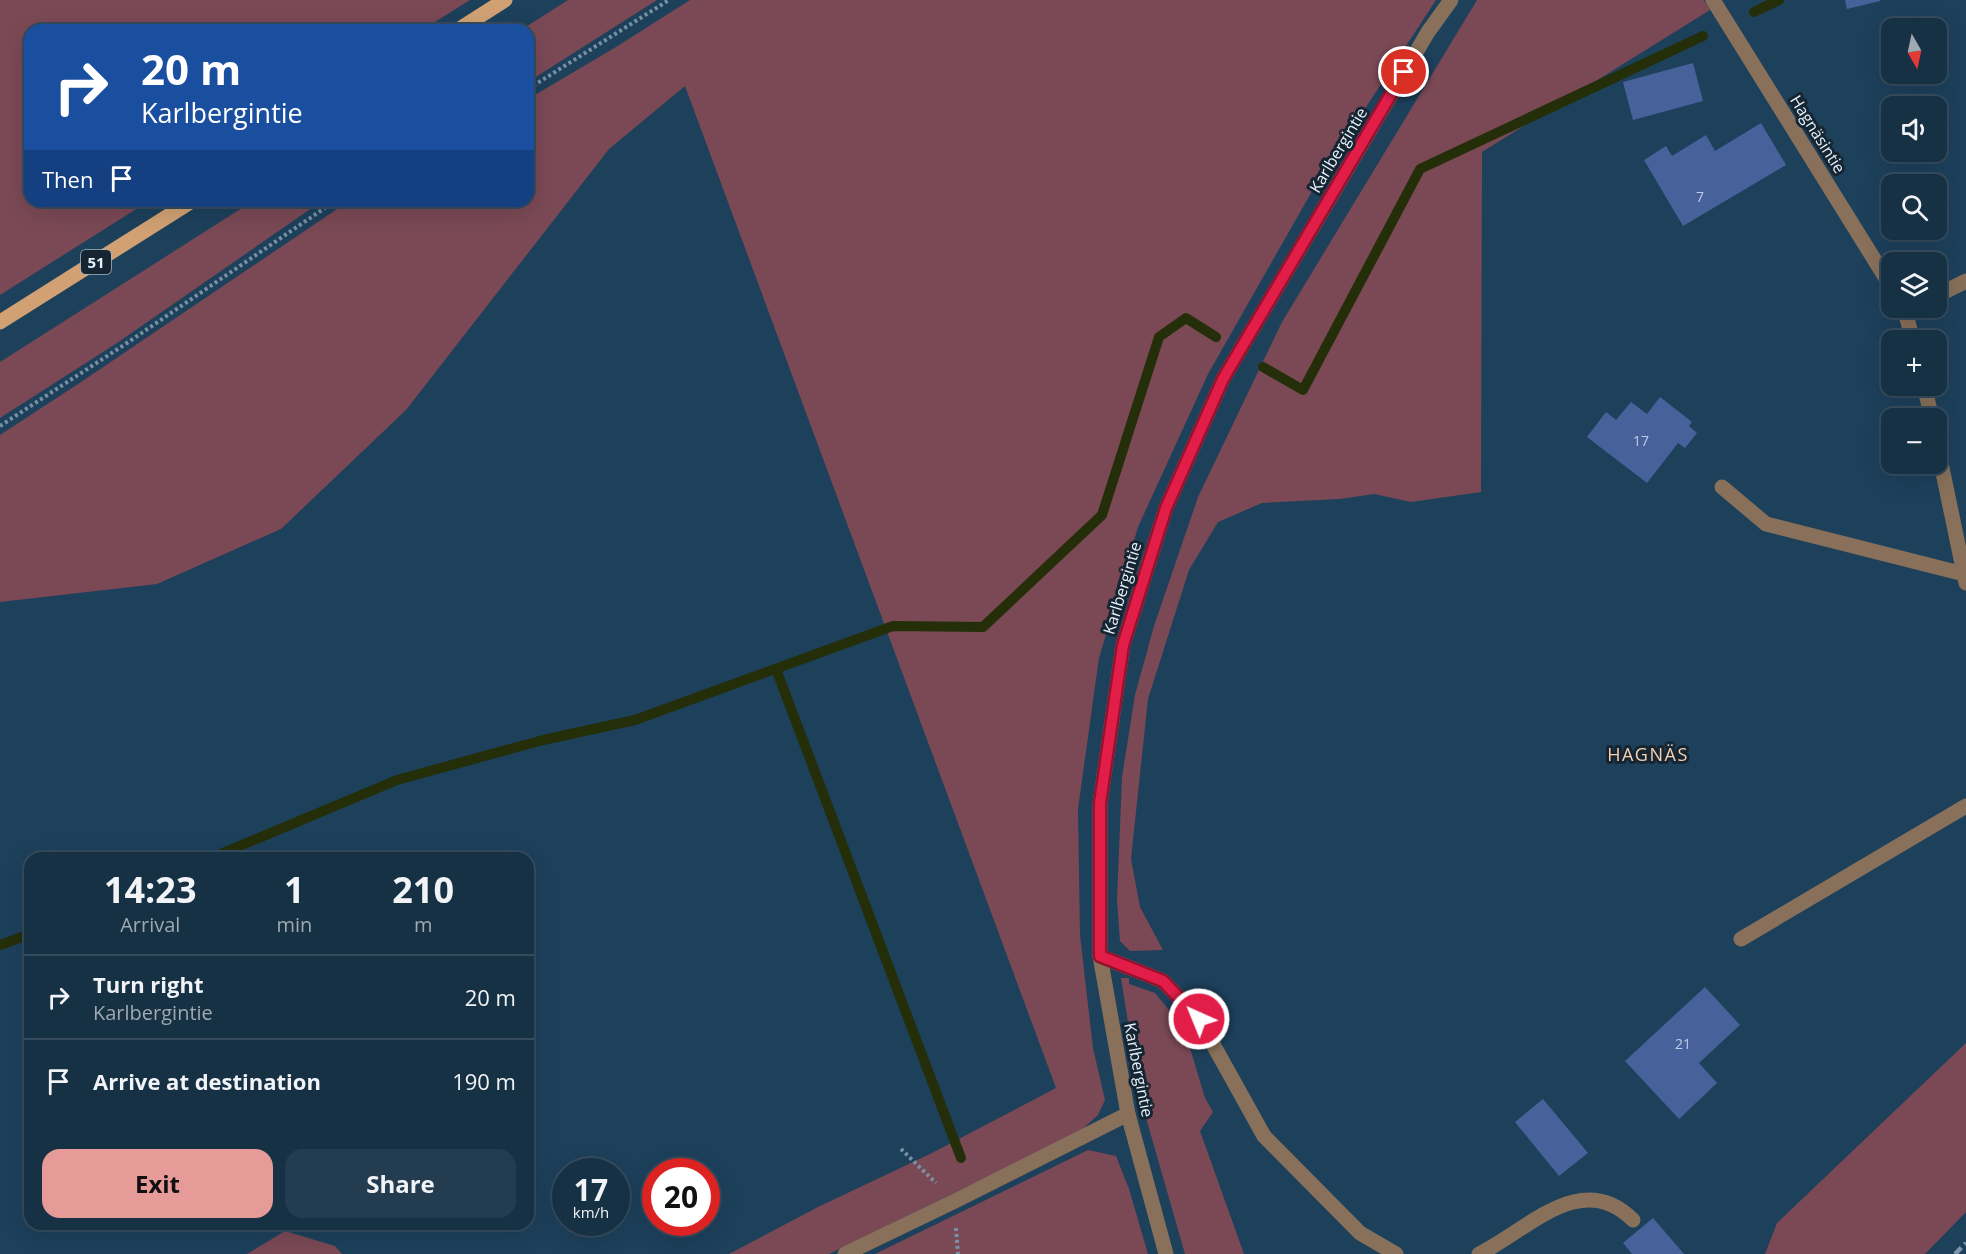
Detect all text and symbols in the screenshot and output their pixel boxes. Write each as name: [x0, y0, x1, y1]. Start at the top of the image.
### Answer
north arrow: [1881, 18, 1947, 84]
map controls: [1881, 18, 1947, 474]
text: 20 m: [141, 40, 241, 97]
pin: [1378, 46, 1429, 97]
icon: right: [42, 48, 120, 126]
icon: arrive: [1387, 55, 1420, 88]
street label: Hagnäsintie: [1785, 91, 1851, 177]
text: Karlbergintie: [141, 94, 303, 131]
button: sound: [1881, 96, 1947, 162]
street label: Karlbergintie: [1304, 103, 1372, 197]
icon: arrive: [105, 162, 138, 195]
text: Then: [42, 164, 93, 194]
button: search: [1881, 174, 1947, 240]
house number: 7: [1696, 187, 1704, 206]
road number: 51: [81, 250, 111, 274]
button: layers: [1881, 252, 1947, 318]
button: +: [1881, 330, 1947, 396]
button: −: [1881, 408, 1947, 474]
house number: 17: [1633, 431, 1649, 450]
street label: Karlbergintie: [1097, 539, 1147, 637]
district label: HAGNÄS: [1607, 742, 1689, 766]
text: 14:23: [104, 865, 197, 914]
text: 1: [284, 865, 305, 914]
text: 210: [392, 865, 454, 914]
text: Arrival: [120, 911, 180, 938]
text: min: [276, 911, 312, 938]
text: m: [414, 911, 432, 938]
text: Turn right: [93, 969, 204, 999]
icon: right: [42, 981, 75, 1014]
text: 20 m: [465, 982, 516, 1012]
position arrow: [1167, 987, 1231, 1051]
text: Karlbergintie: [93, 999, 213, 1026]
street label: Karlbergintie: [1119, 1021, 1159, 1119]
house number: 21: [1675, 1034, 1691, 1053]
icon: arrive: [42, 1065, 75, 1098]
text: Arrive at destination: [93, 1066, 321, 1096]
text: 190 m: [452, 1066, 516, 1096]
button: Exit: [42, 1149, 273, 1218]
button: Share: [285, 1149, 516, 1218]
speed limit sign: 20: [642, 1158, 720, 1236]
text: 17: [574, 1169, 608, 1210]
text: km/h: [573, 1202, 609, 1222]

